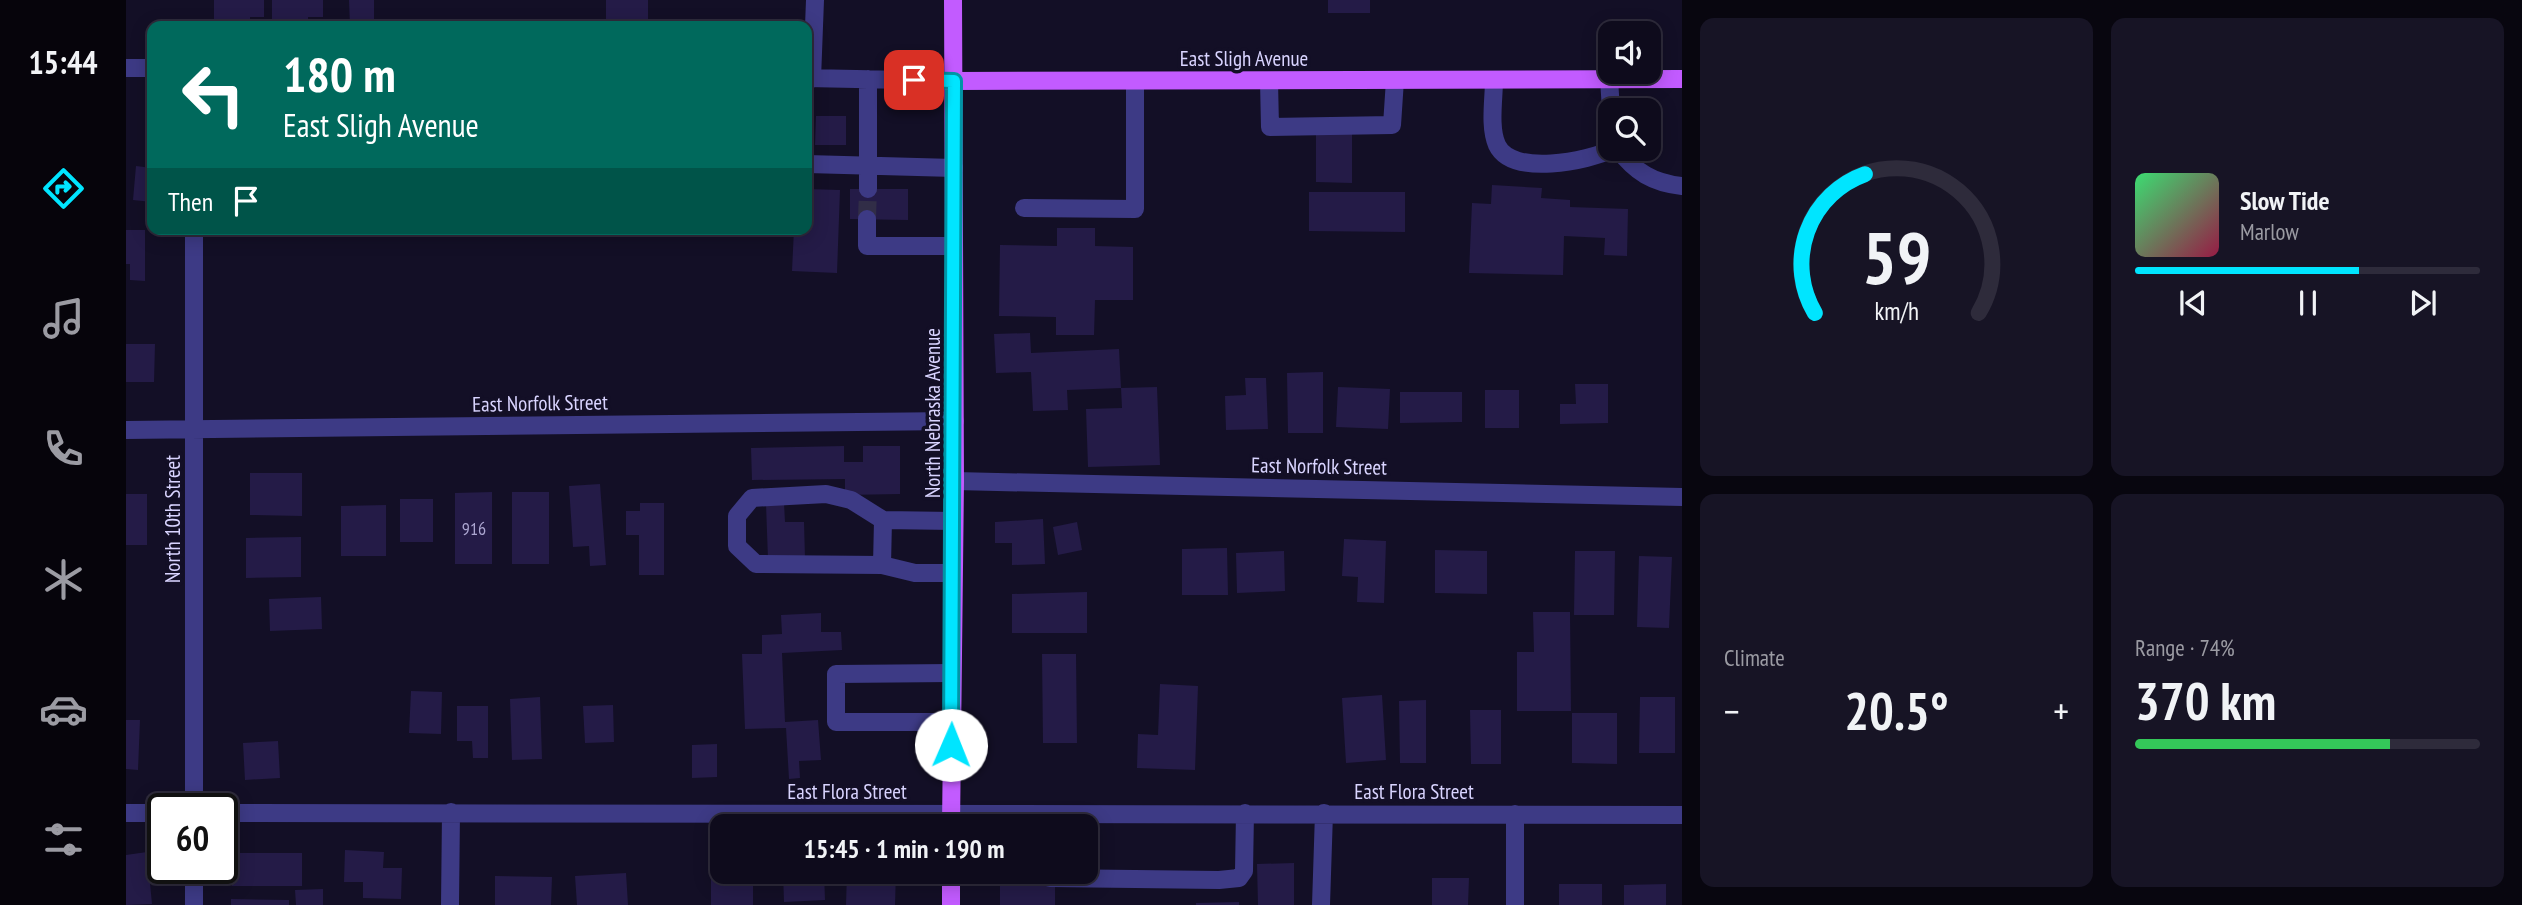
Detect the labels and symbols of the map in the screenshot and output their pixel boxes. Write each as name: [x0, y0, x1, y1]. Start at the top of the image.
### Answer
street label: East Sligh Avenue: [1180, 45, 1308, 72]
pin: [884, 50, 944, 110]
street label: North Nebraska Avenue: [919, 328, 946, 498]
street label: East Norfolk Street: [472, 388, 608, 418]
street label: East Norfolk Street: [1251, 451, 1387, 481]
street label: North 10th Street: [159, 455, 186, 583]
house number: 916: [462, 517, 486, 540]
position arrow: [914, 708, 988, 782]
street label: East Flora Street: [787, 778, 907, 805]
street label: East Flora Street: [1354, 778, 1474, 805]
speed limit sign: 60: [147, 793, 238, 884]

